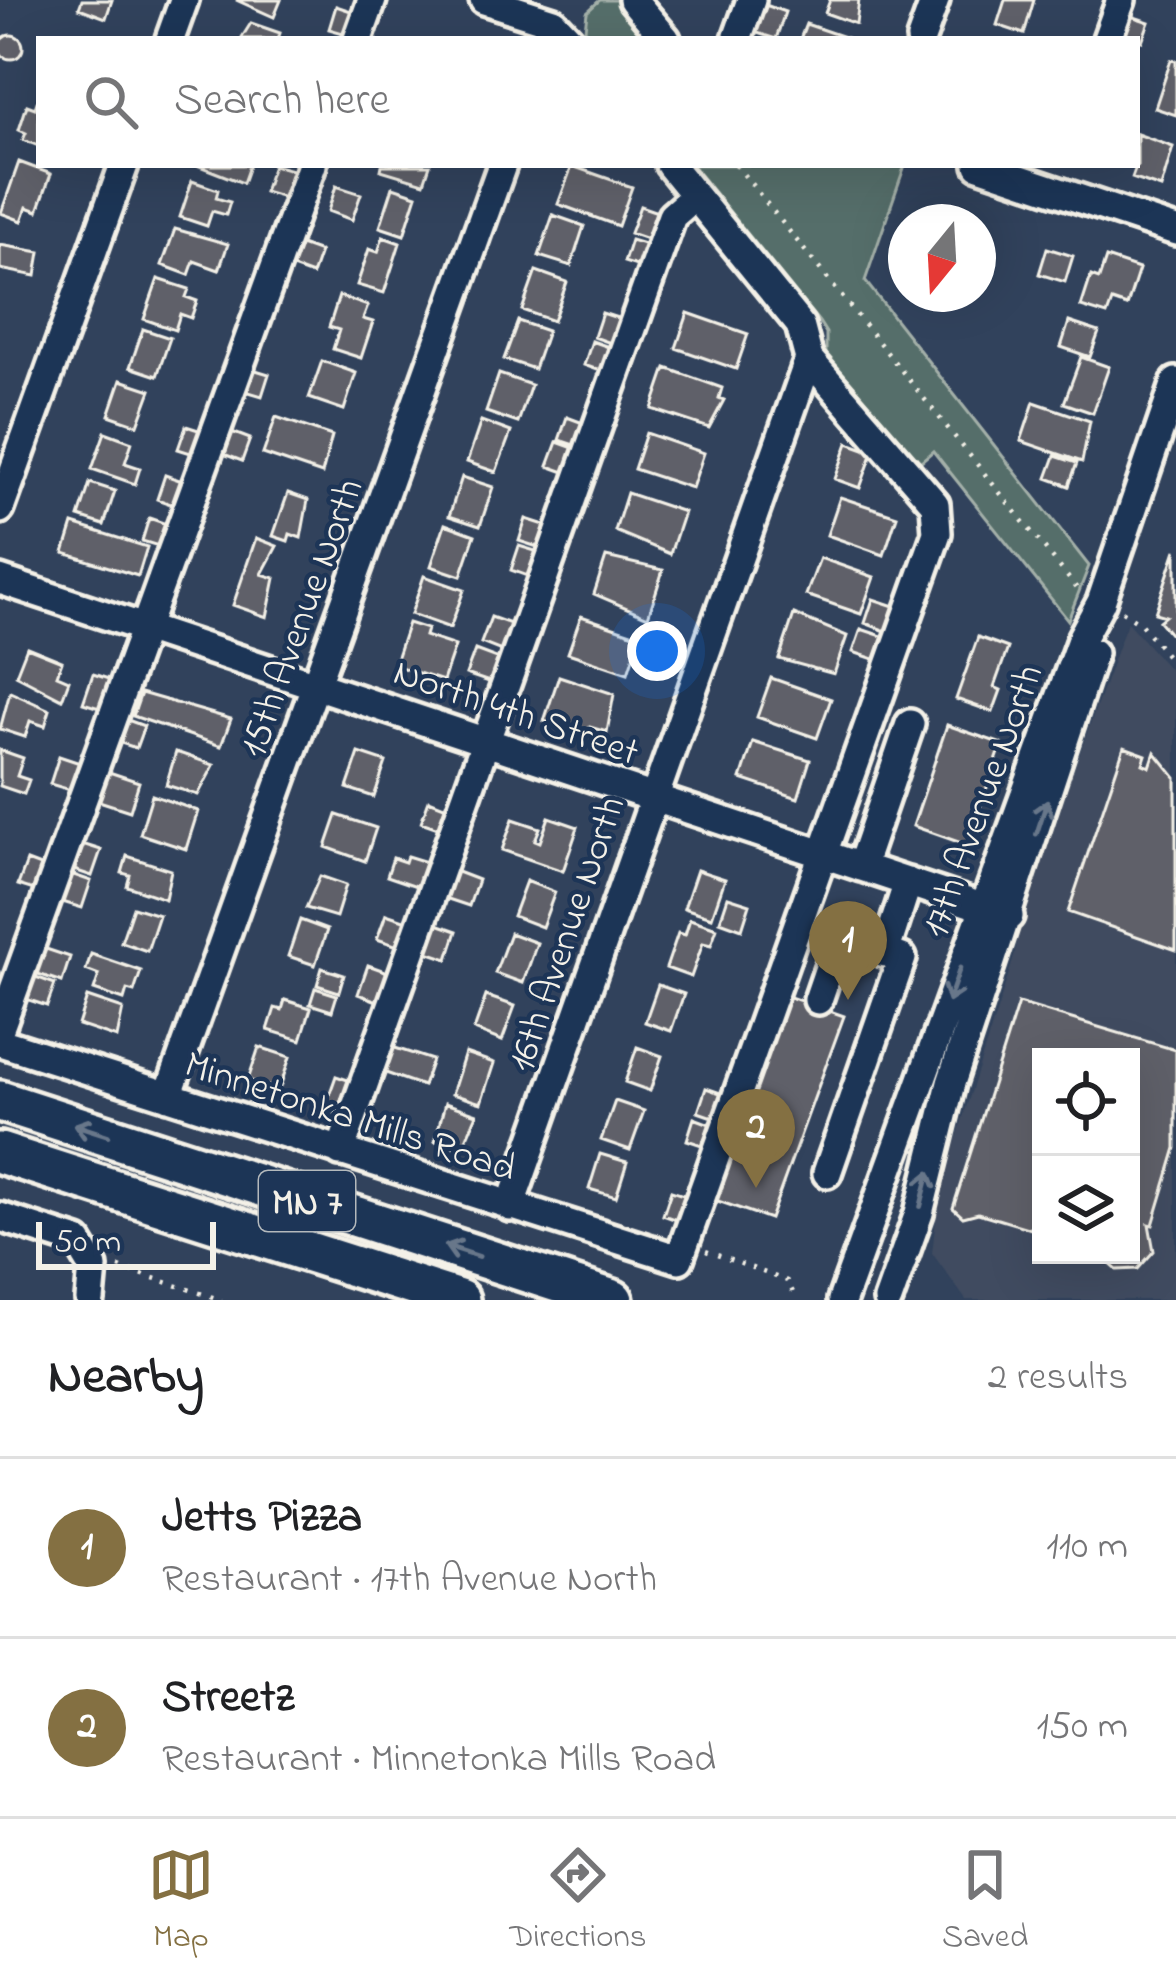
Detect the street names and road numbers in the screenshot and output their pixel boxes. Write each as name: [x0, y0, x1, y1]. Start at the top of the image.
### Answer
street label: 15th Avenue North: [226, 471, 380, 766]
street label: North 4th Street: [385, 646, 646, 783]
street label: 17th Avenue North: [908, 657, 1060, 946]
street label: 16th Avenue North: [494, 789, 642, 1080]
street label: Minnetonka Mills Road: [177, 1038, 523, 1199]
road number: MN 7: [259, 1171, 355, 1231]

